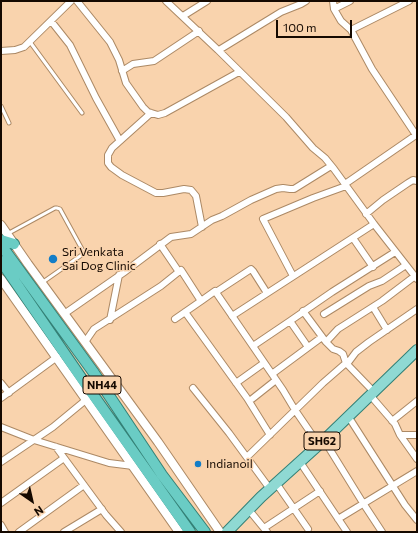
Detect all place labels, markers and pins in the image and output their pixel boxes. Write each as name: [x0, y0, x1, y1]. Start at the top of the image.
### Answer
place label: Sri Venkata Sai Dog Clinic: [62, 245, 136, 273]
marker: Sri Venkata Sai Dog Clinic: [47, 253, 59, 265]
place label: Indianoil: [206, 457, 253, 471]
marker: Indianoil: [193, 459, 203, 469]

